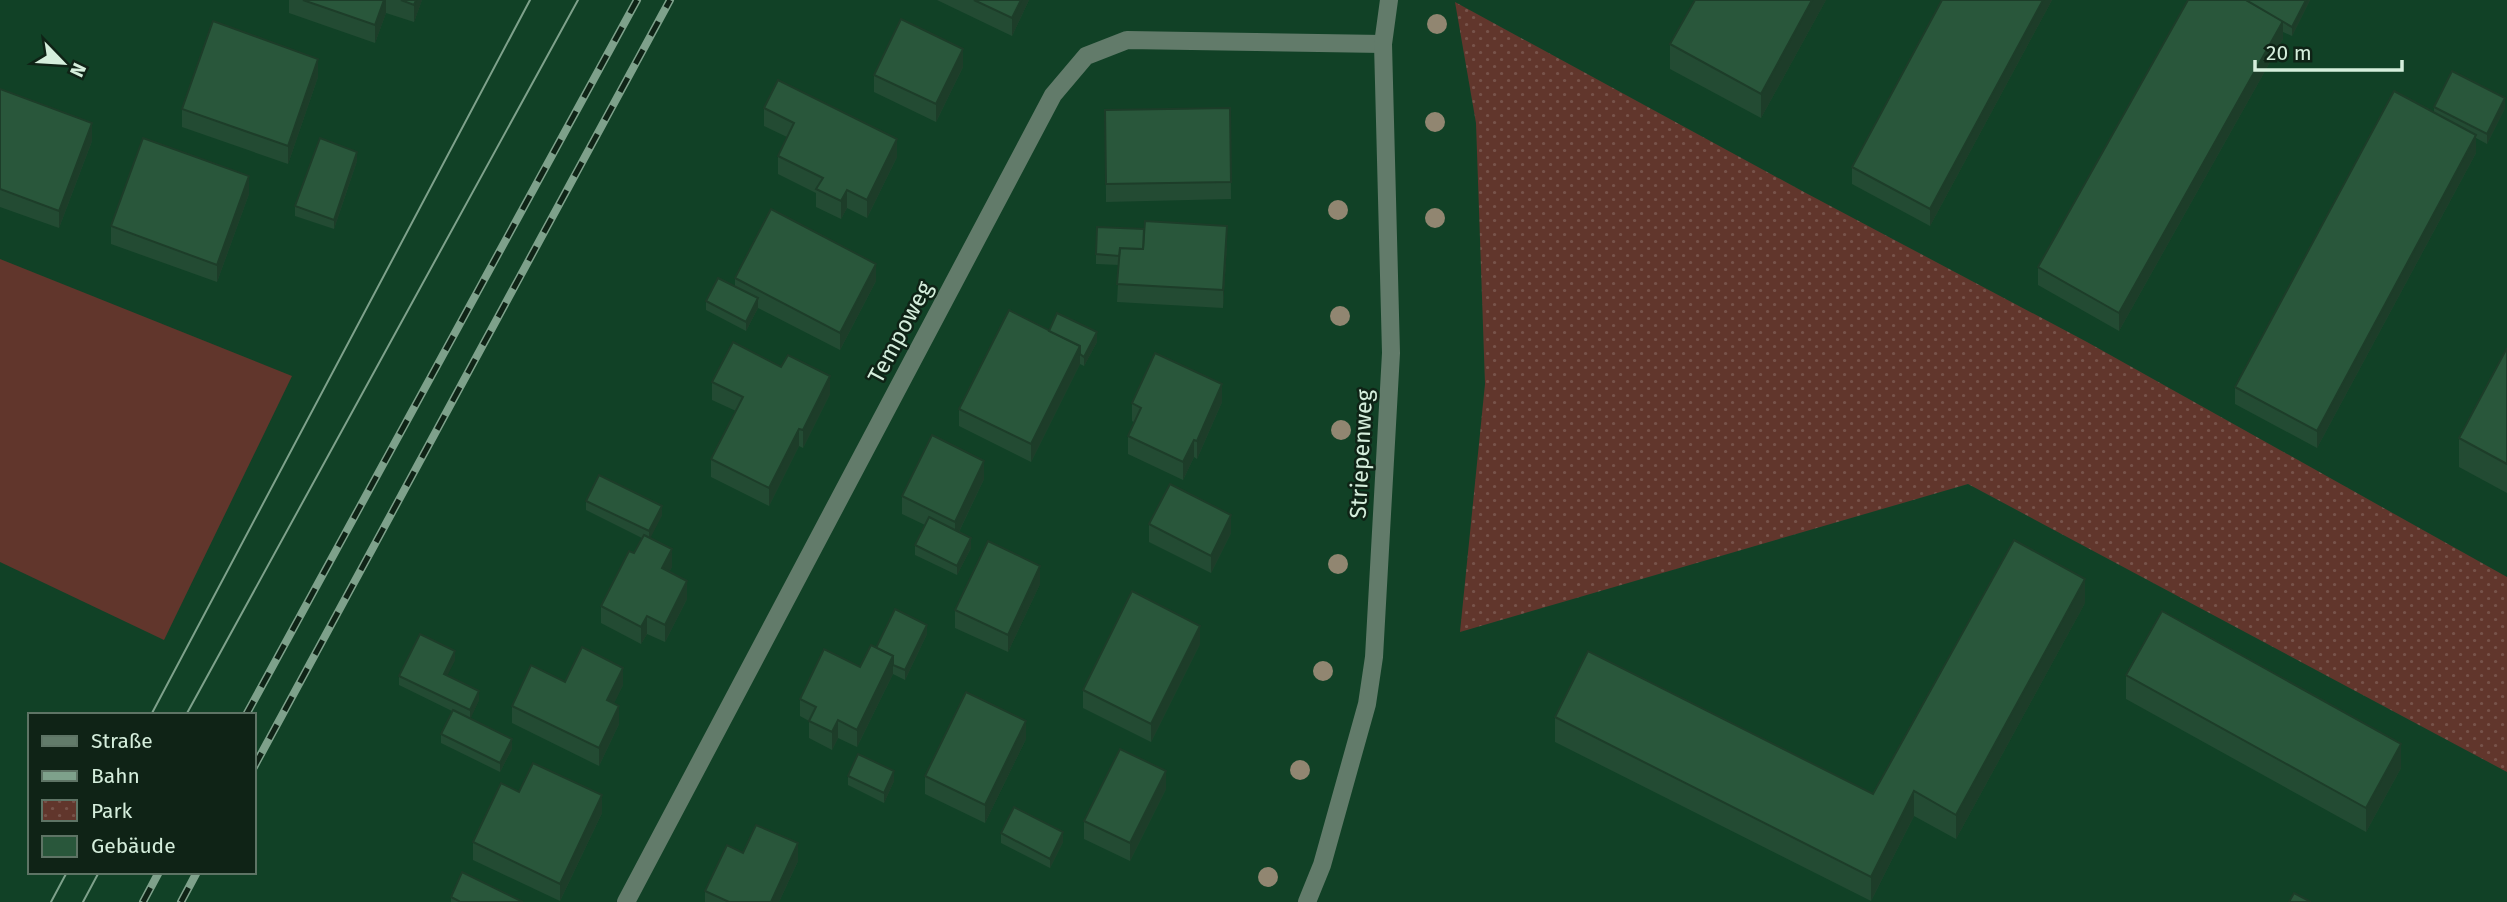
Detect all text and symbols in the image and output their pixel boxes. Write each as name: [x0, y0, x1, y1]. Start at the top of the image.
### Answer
north arrow: [28, 28, 98, 98]
scale bar: [2255, 28, 2402, 72]
text: 20 m: [2266, 40, 2312, 66]
text: N: [65, 59, 91, 81]
street label: Tempoweg: [862, 276, 938, 388]
street label: Striepenweg: [1344, 389, 1378, 519]
legend: [28, 713, 256, 874]
text: Straße: [91, 728, 153, 754]
text: Bahn: [91, 763, 140, 789]
text: Park: [91, 798, 133, 824]
text: Gebäude: [91, 833, 176, 859]

